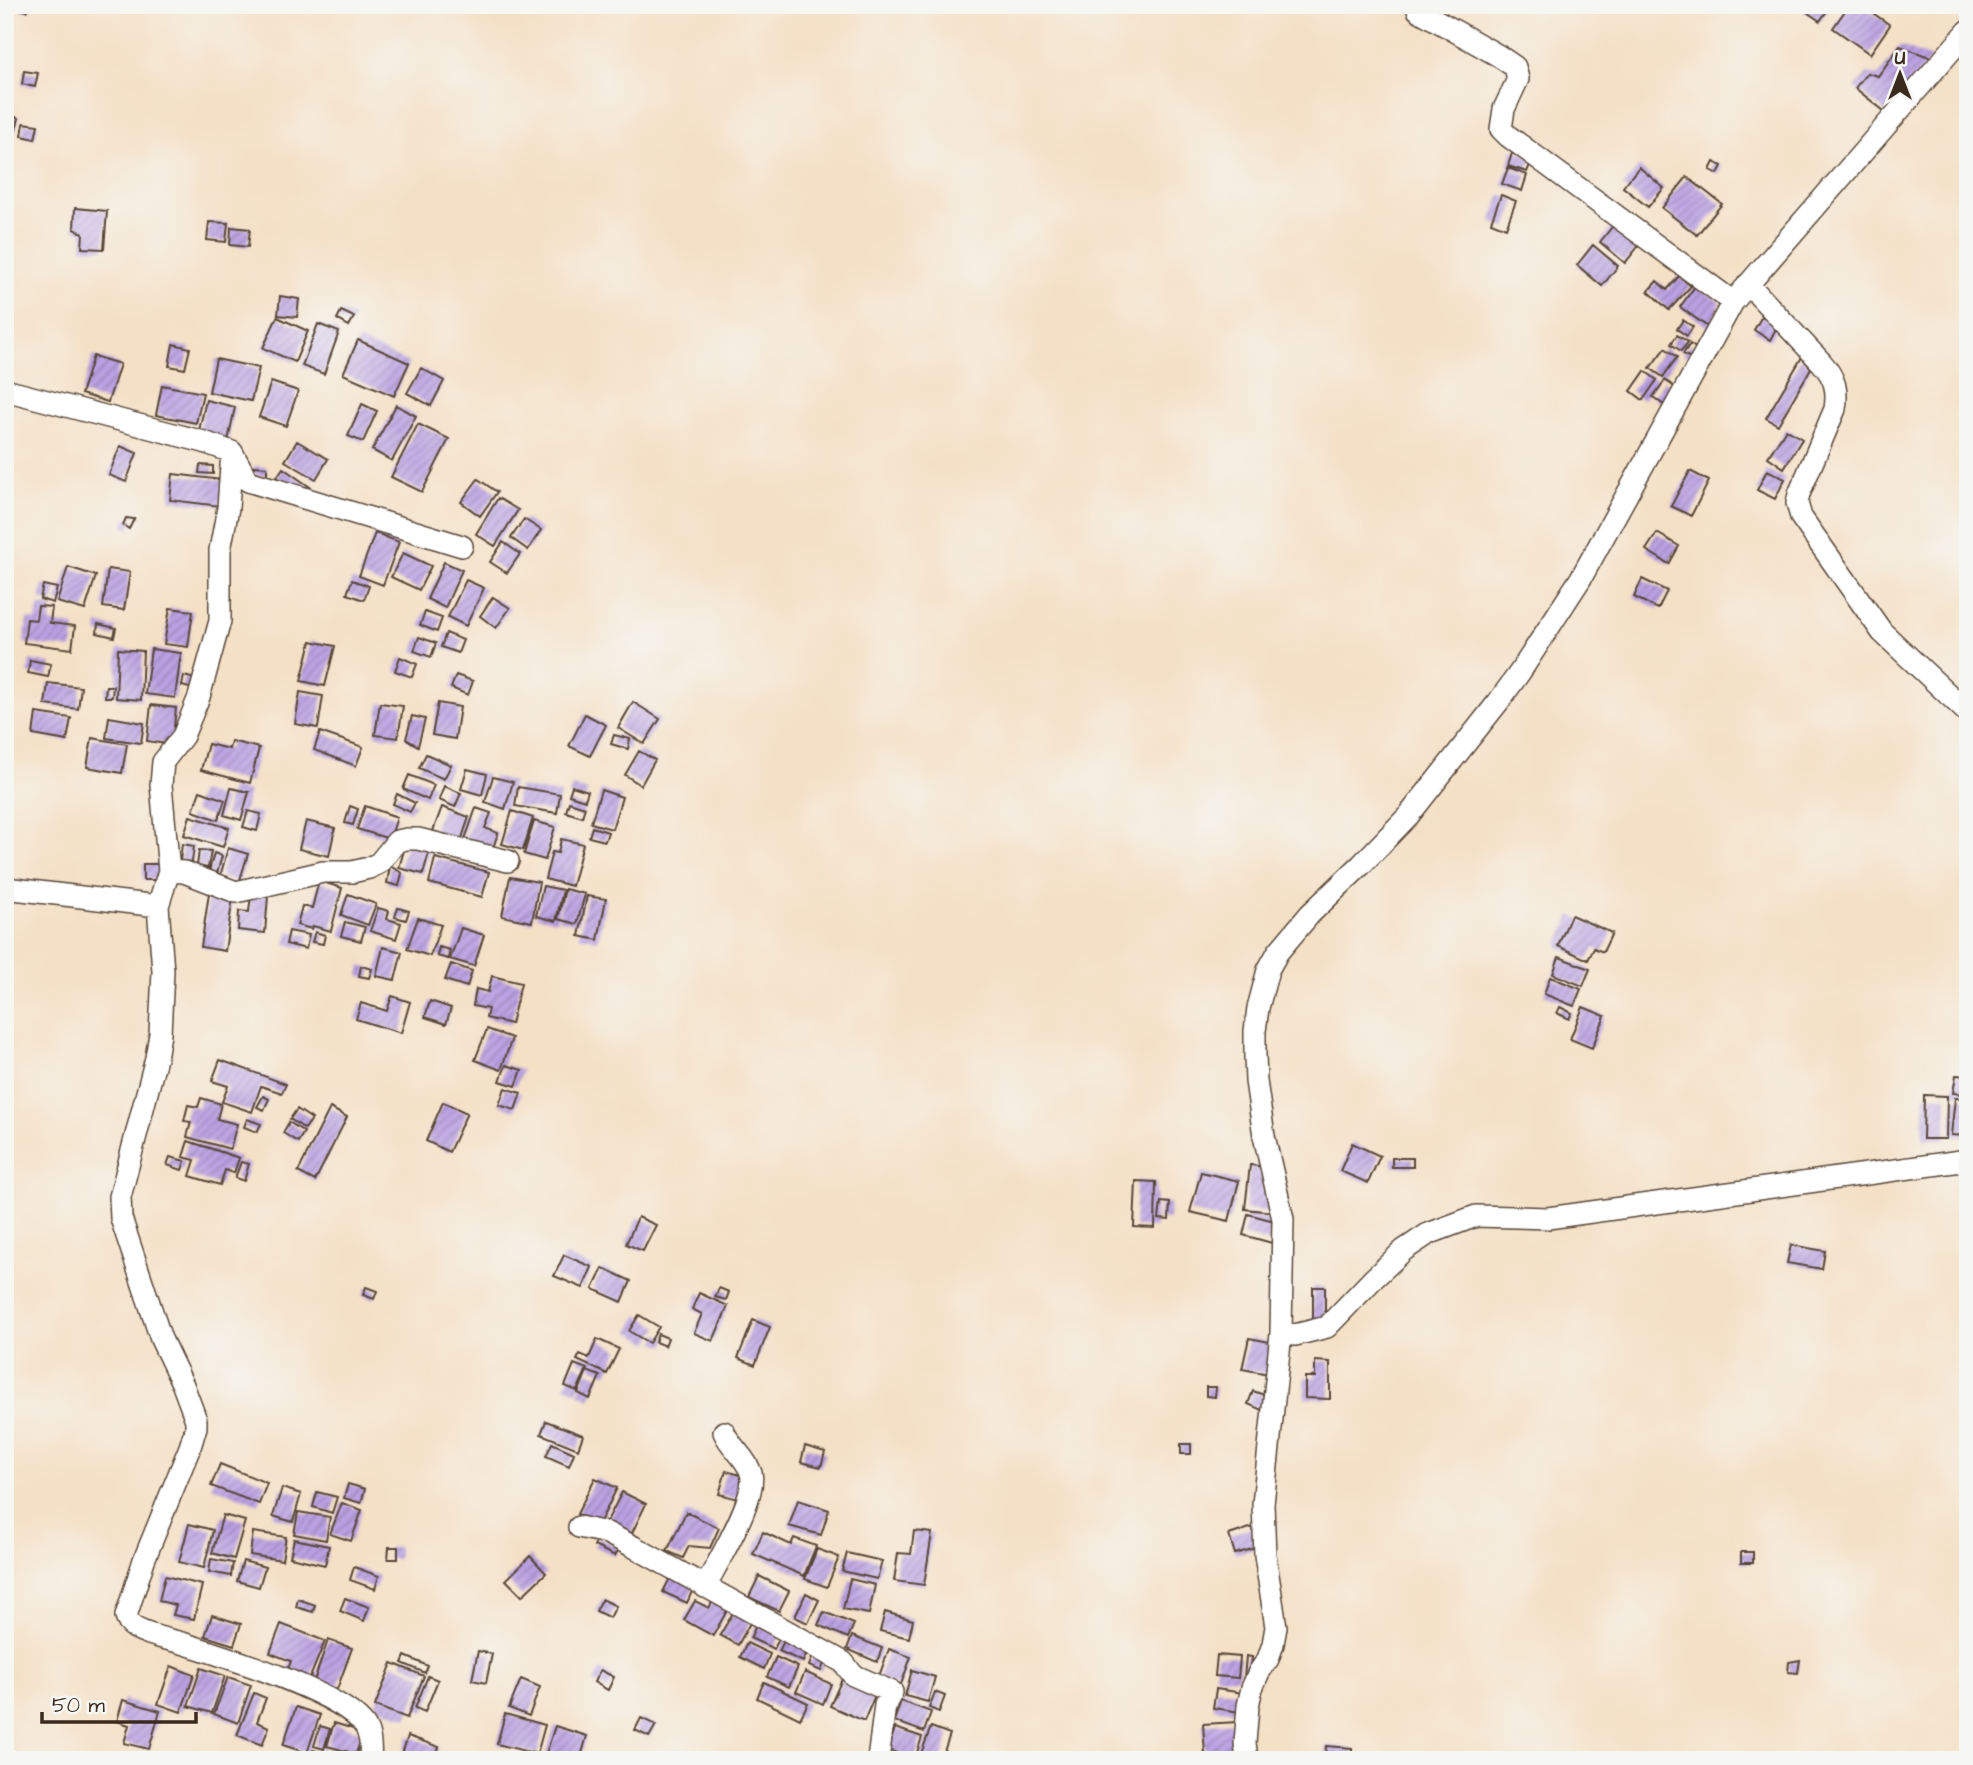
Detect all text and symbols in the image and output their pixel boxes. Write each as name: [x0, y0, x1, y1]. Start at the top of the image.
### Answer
north arrow: [1864, 38, 1934, 108]
text: U: [1895, 45, 1906, 72]
scale bar: [42, 1681, 196, 1725]
text: 50 m: [52, 1691, 106, 1720]

